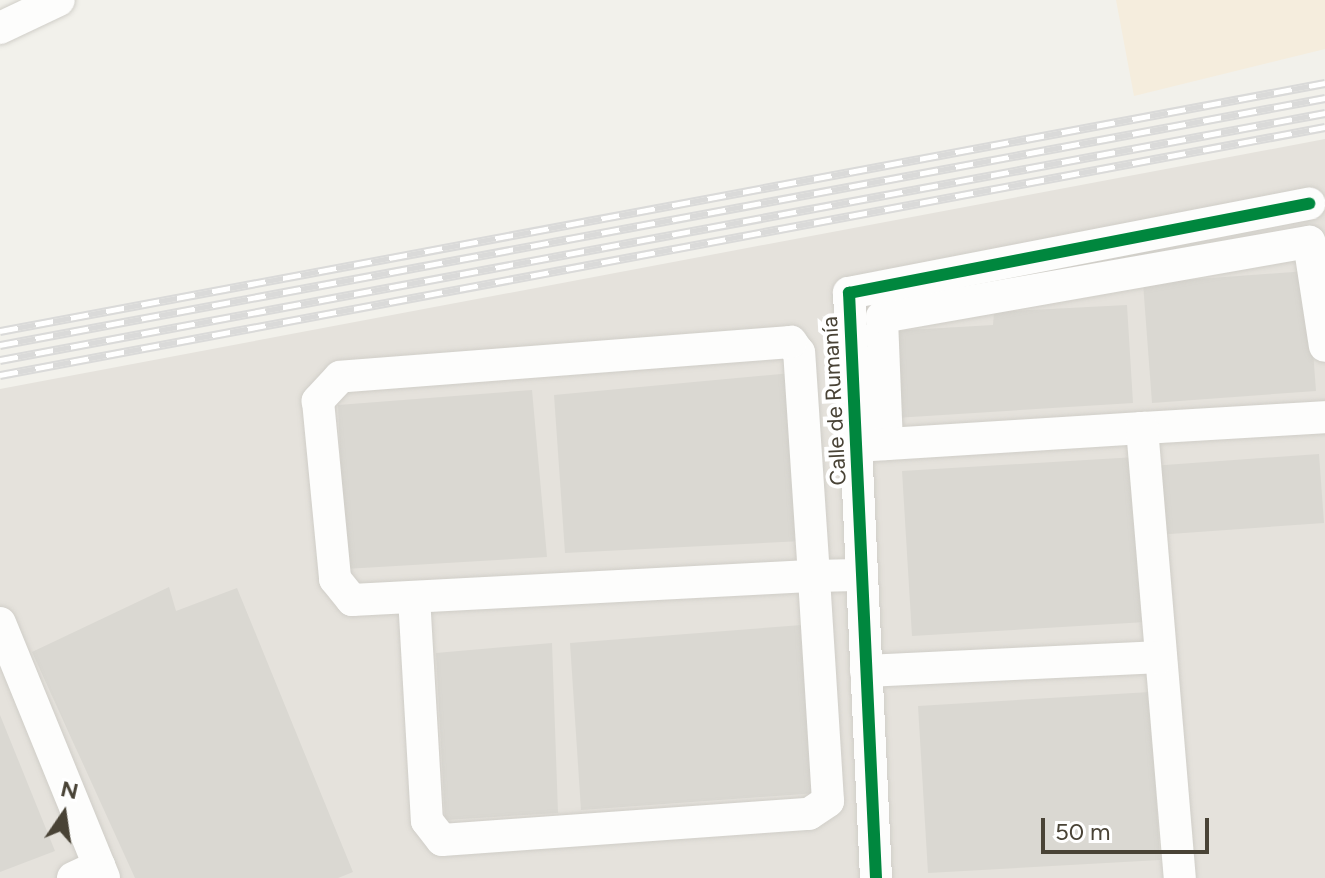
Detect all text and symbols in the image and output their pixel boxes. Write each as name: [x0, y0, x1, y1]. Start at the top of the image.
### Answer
street label: Calle de Rumanía: [816, 316, 852, 486]
north arrow: [24, 774, 104, 854]
text: N: [58, 775, 81, 805]
scale bar: [1045, 802, 1213, 852]
text: 50 m: [1055, 817, 1111, 846]

